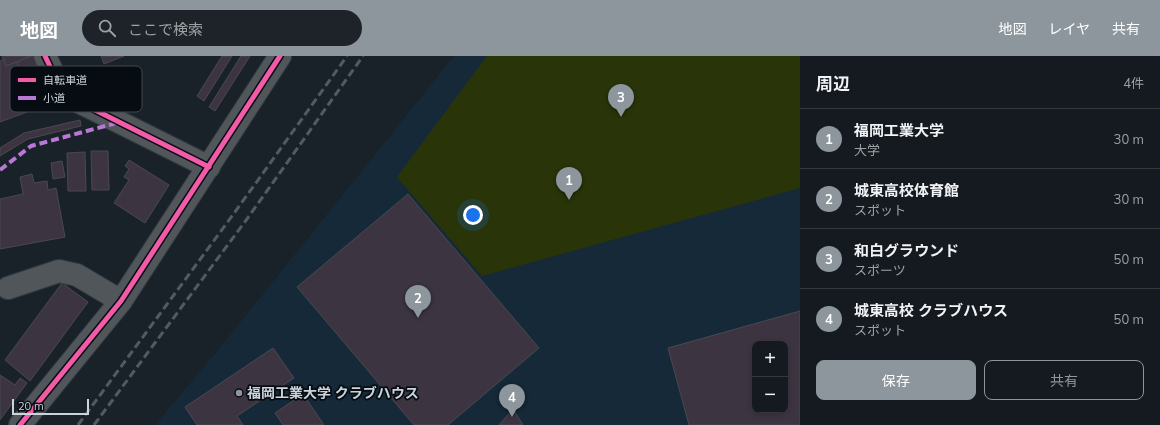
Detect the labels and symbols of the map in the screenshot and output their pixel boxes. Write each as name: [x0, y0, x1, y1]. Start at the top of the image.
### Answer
legend: [10, 66, 142, 112]
text: 自転車道: [43, 73, 87, 87]
pin: 3: [608, 84, 634, 117]
text: 小道: [43, 91, 65, 105]
pin: 1: [556, 167, 582, 200]
your location: [463, 205, 483, 225]
pin: 2: [405, 285, 431, 318]
place label: 福岡工業大学 クラブハウス: [247, 384, 419, 402]
pin: 4: [499, 384, 525, 417]
marker: 福岡工業大学 クラブハウス: [234, 388, 244, 398]
scale bar: [12, 397, 89, 416]

